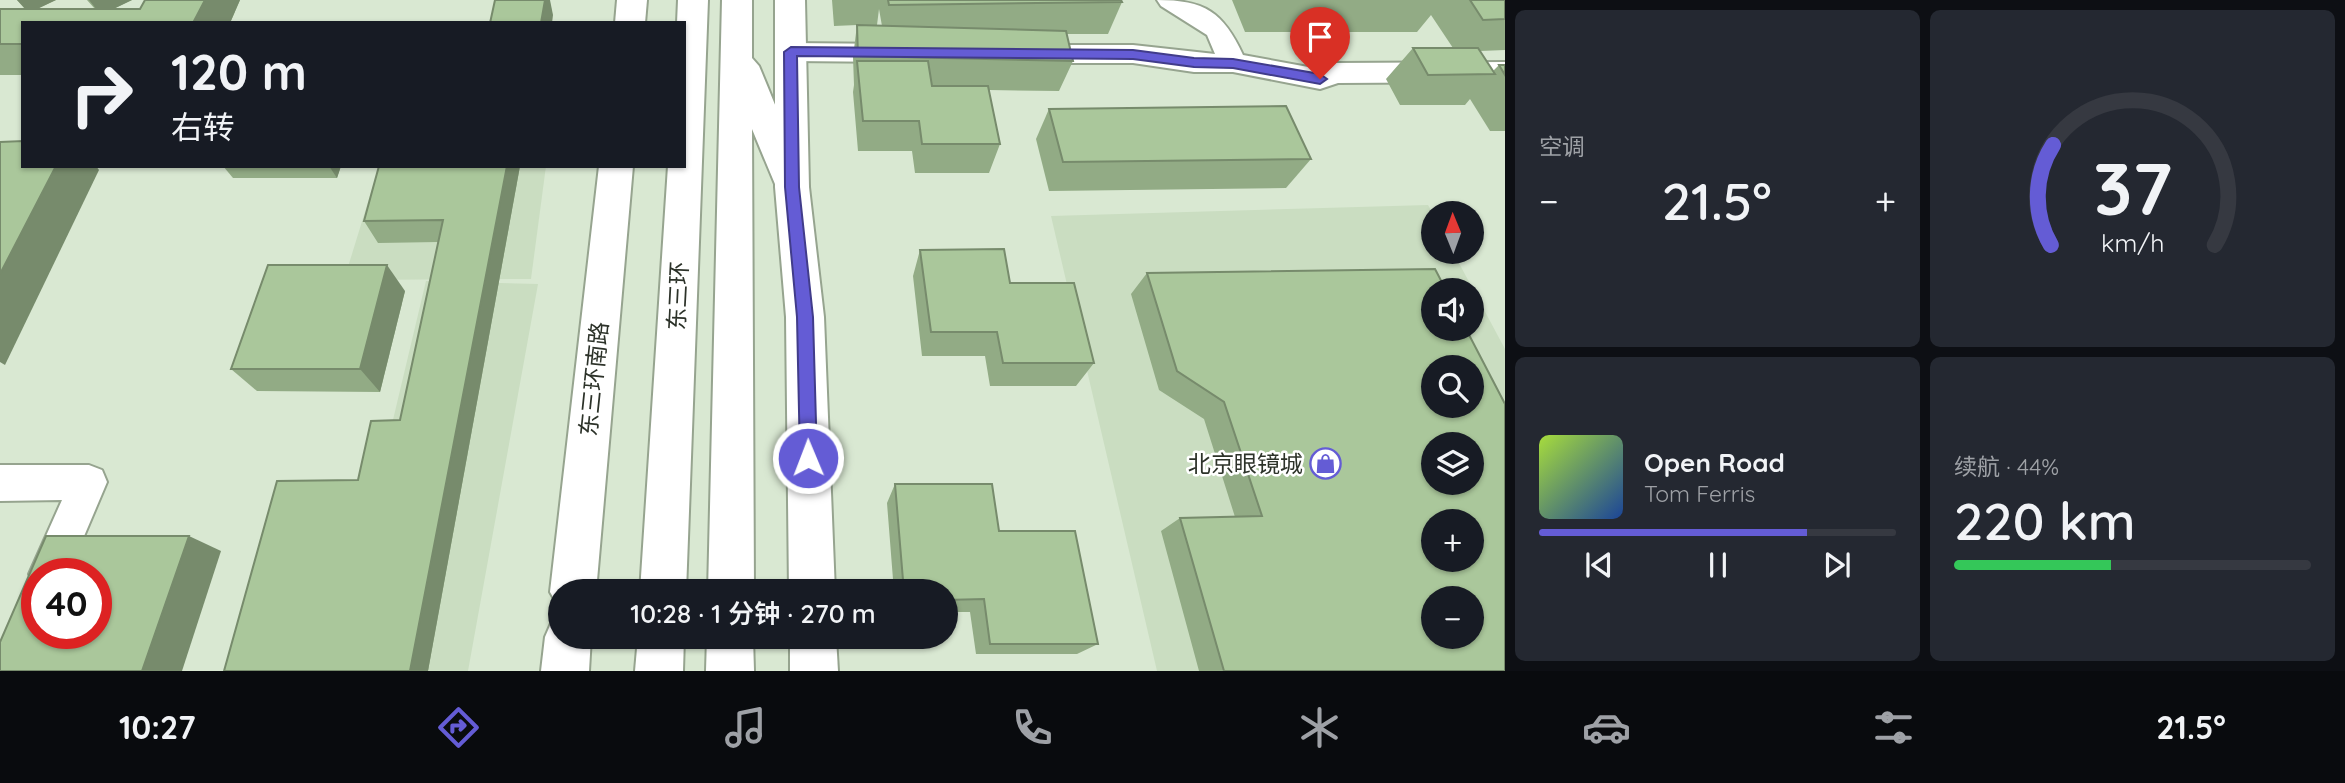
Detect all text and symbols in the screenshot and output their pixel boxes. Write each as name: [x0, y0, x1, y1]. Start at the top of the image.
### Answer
pin: [1290, 7, 1350, 79]
icon: arrive: [1301, 18, 1339, 56]
text: 120 m: [171, 41, 307, 102]
icon: right: [56, 49, 147, 140]
text: 右转: [171, 107, 235, 147]
text: 空调: [1539, 132, 1585, 161]
text: 37: [2093, 142, 2172, 233]
text: 21.5°: [1662, 168, 1772, 233]
text: −: [1539, 177, 1559, 225]
text: +: [1875, 177, 1896, 225]
north arrow: [1421, 201, 1484, 264]
map controls: [1421, 201, 1484, 649]
text: km/h: [2101, 226, 2164, 257]
street label: 东三环: [661, 261, 694, 331]
button: sound: [1421, 278, 1484, 341]
street label: 东三环南路: [573, 320, 614, 438]
button: search: [1421, 355, 1484, 418]
position arrow: [771, 421, 845, 495]
button: layers: [1421, 432, 1484, 495]
text: Open Road: [1644, 446, 1785, 479]
shop icon: 北京眼镜城: [1309, 447, 1343, 481]
place label: 北京眼镜城: [1188, 449, 1303, 478]
text: 续航 · 44%: [1954, 452, 2059, 481]
text: Tom Ferris: [1644, 479, 1755, 508]
text: 220 km: [1954, 488, 2136, 553]
button: +: [1421, 509, 1484, 572]
icon: previous: [1580, 546, 1618, 584]
icon: pause: [1699, 546, 1737, 584]
icon: next: [1818, 546, 1856, 584]
speed limit sign: 40: [21, 558, 112, 649]
button: −: [1421, 586, 1484, 649]
text: 10:28 · 1 分钟 · 270 m: [630, 597, 876, 630]
icon: directions: [434, 703, 483, 752]
icon: music: [721, 703, 770, 752]
icon: phone: [1008, 703, 1057, 752]
icon: climate: [1295, 703, 1344, 752]
icon: car: [1582, 703, 1631, 752]
icon: filters: [1869, 703, 1918, 752]
text: 10:27: [119, 707, 196, 747]
text: 21.5°: [2156, 707, 2226, 747]

